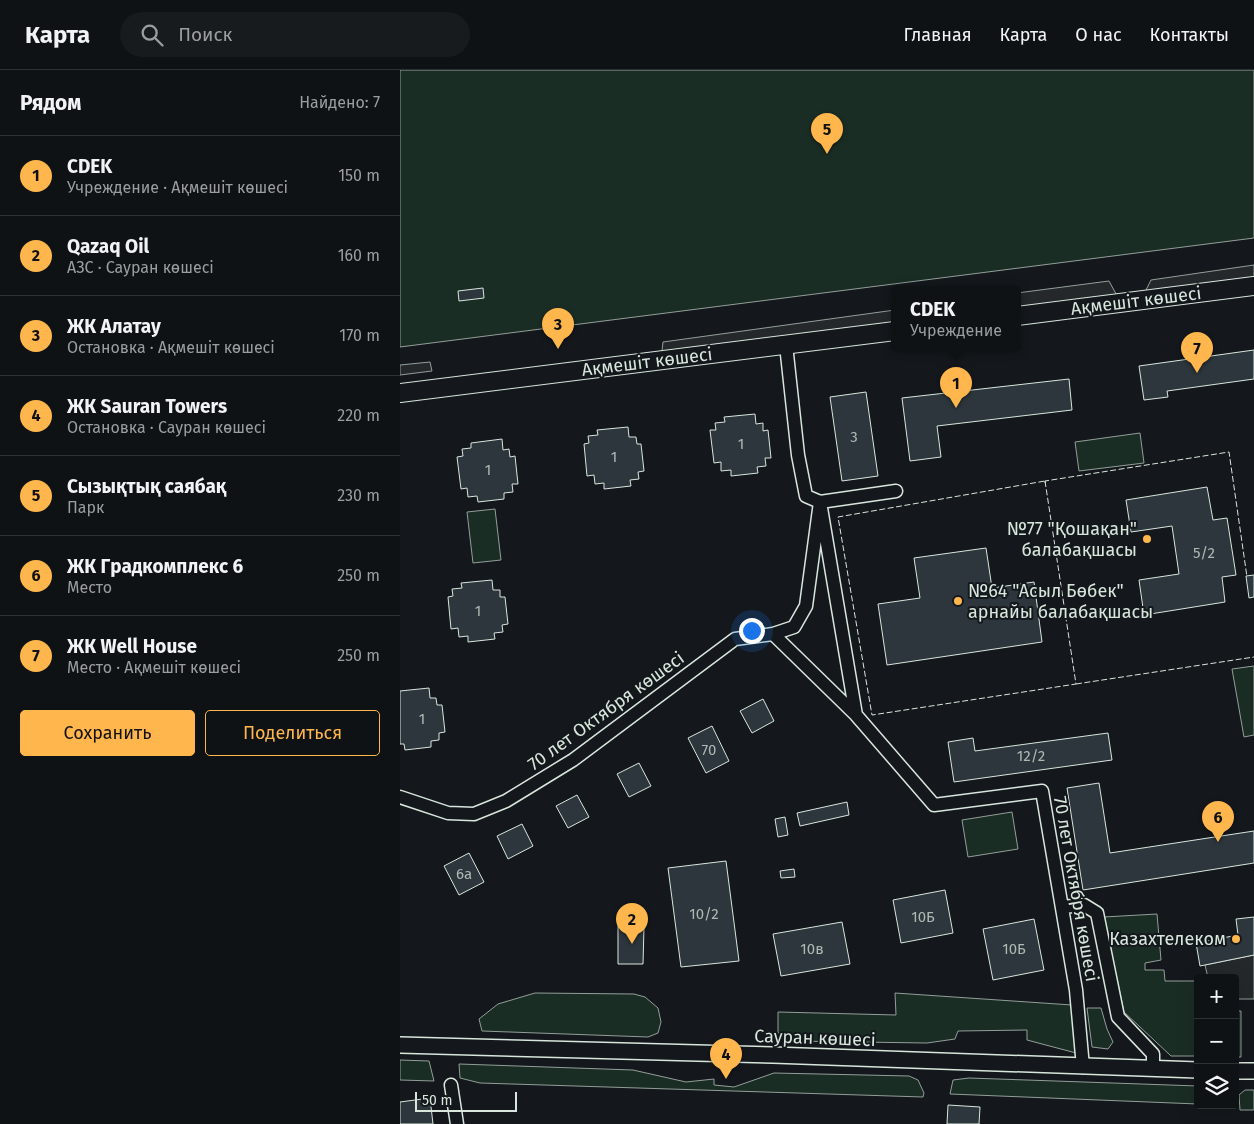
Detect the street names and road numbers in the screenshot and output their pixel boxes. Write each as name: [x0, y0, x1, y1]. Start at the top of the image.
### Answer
street label: Ақмешіт көшесі: [1069, 282, 1203, 320]
street label: Ақмешіт көшесі: [580, 343, 714, 381]
street label: 70 лет Октября көшесі: [524, 647, 688, 775]
street label: 70 лет Октября көшесі: [1049, 795, 1103, 983]
street label: Сауран көшесі: [754, 1025, 876, 1051]

